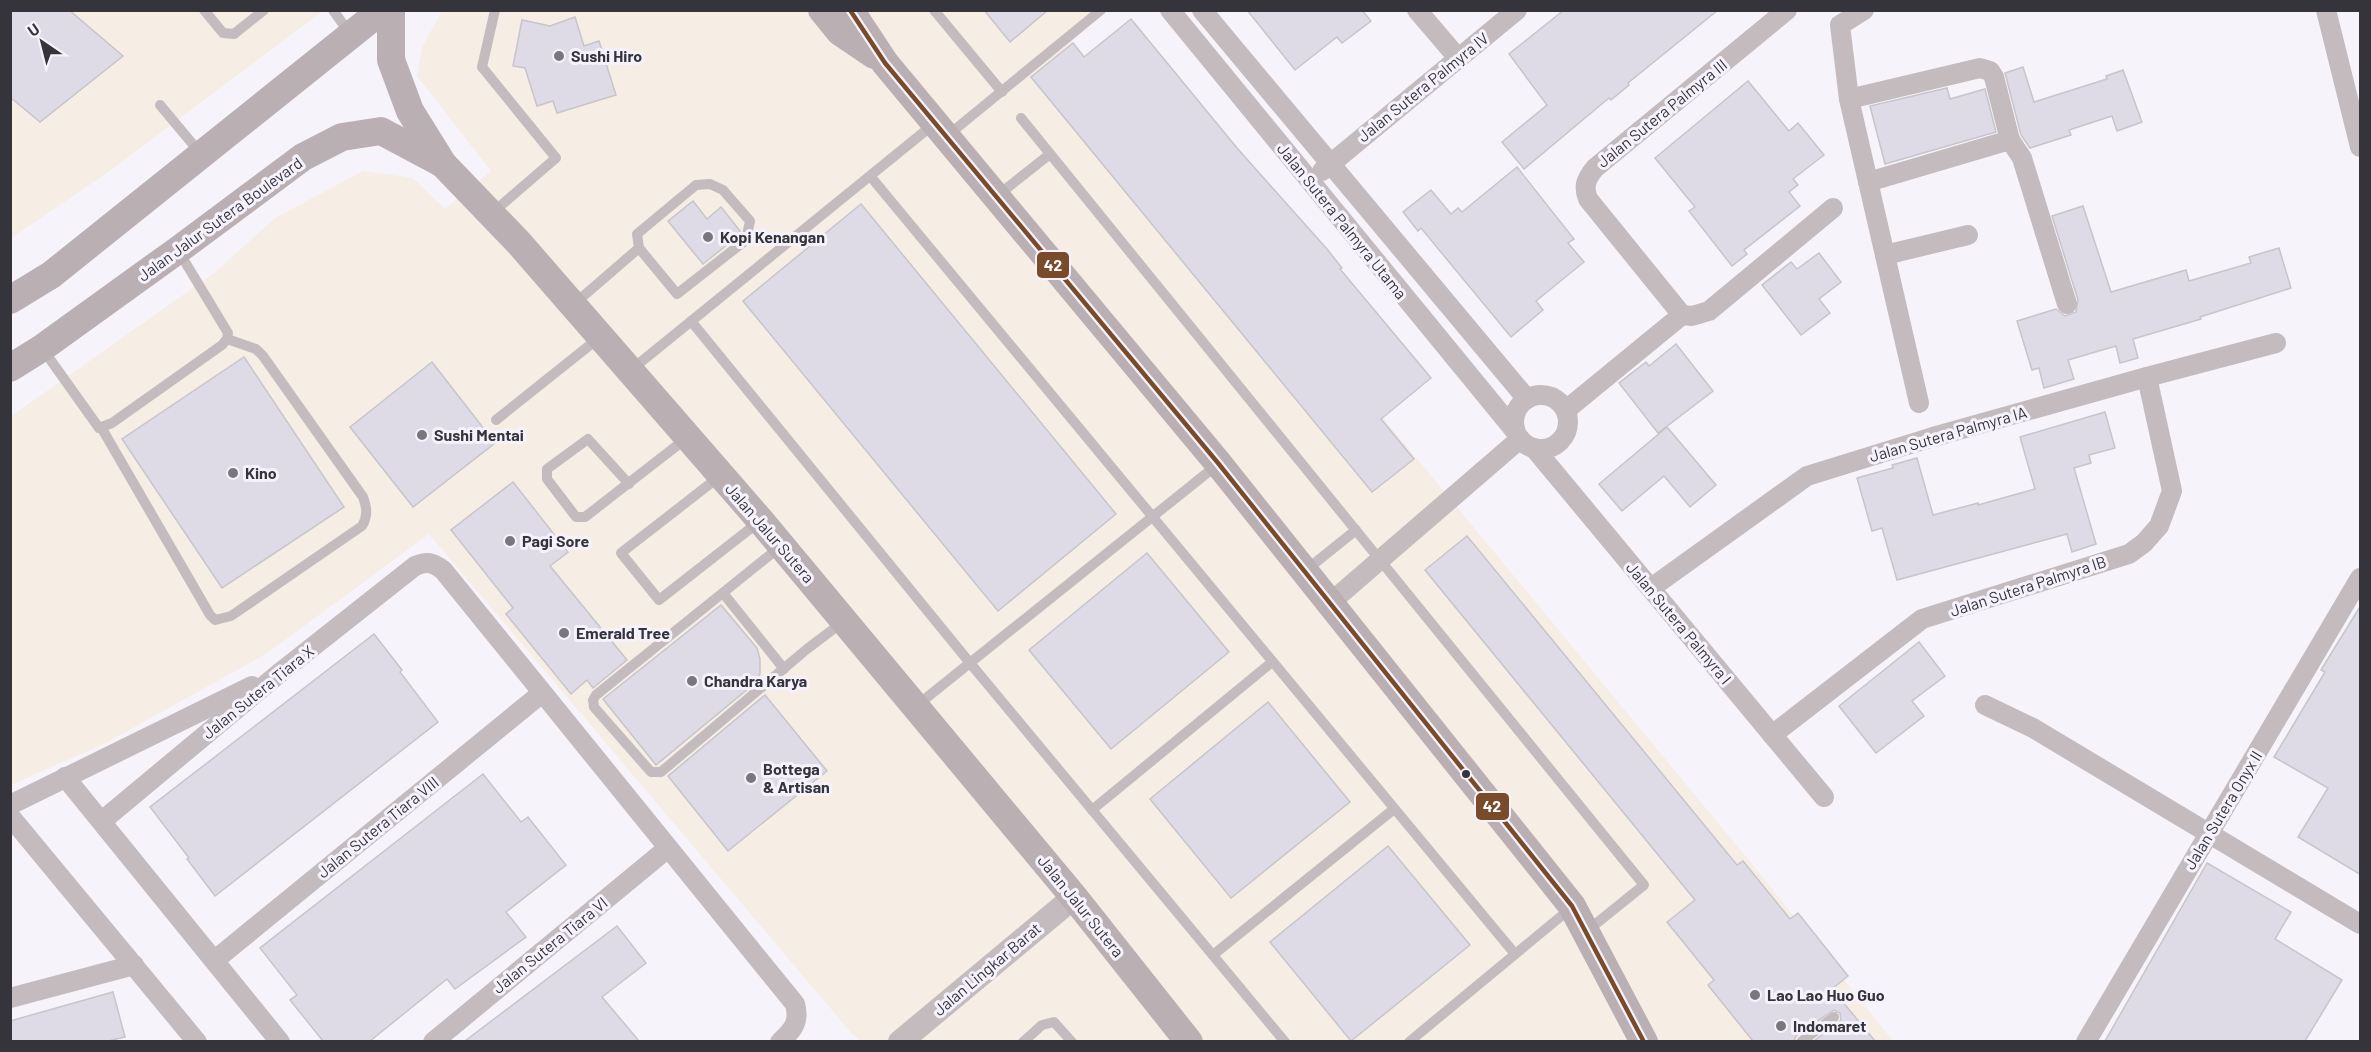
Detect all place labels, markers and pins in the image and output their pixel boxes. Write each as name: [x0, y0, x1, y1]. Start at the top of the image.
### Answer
place label: Sushi Hiro: [571, 46, 642, 65]
marker: Sushi Hiro: [552, 49, 566, 63]
place label: Kopi Kenangan: [720, 227, 825, 246]
marker: Kopi Kenangan: [701, 230, 715, 244]
place label: Sushi Mentai: [434, 425, 524, 444]
marker: Sushi Mentai: [415, 428, 429, 442]
place label: Kino: [245, 463, 277, 482]
marker: Kino: [226, 466, 240, 480]
place label: Pagi Sore: [522, 531, 589, 550]
marker: Pagi Sore: [503, 534, 517, 548]
place label: Emerald Tree: [576, 623, 670, 642]
marker: Emerald Tree: [557, 626, 571, 640]
place label: Chandra Karya: [704, 671, 807, 690]
marker: Chandra Karya: [685, 674, 699, 688]
place label: Bottega & Artisan: [763, 759, 830, 796]
unlabelled marker: [1460, 768, 1472, 780]
marker: Bottega & Artisan: [744, 771, 758, 785]
place label: Lao Lao Huo Guo: [1767, 985, 1885, 1004]
marker: Lao Lao Huo Guo: [1748, 988, 1762, 1002]
place label: Indomaret: [1793, 1016, 1866, 1035]
marker: Indomaret: [1774, 1019, 1788, 1033]

